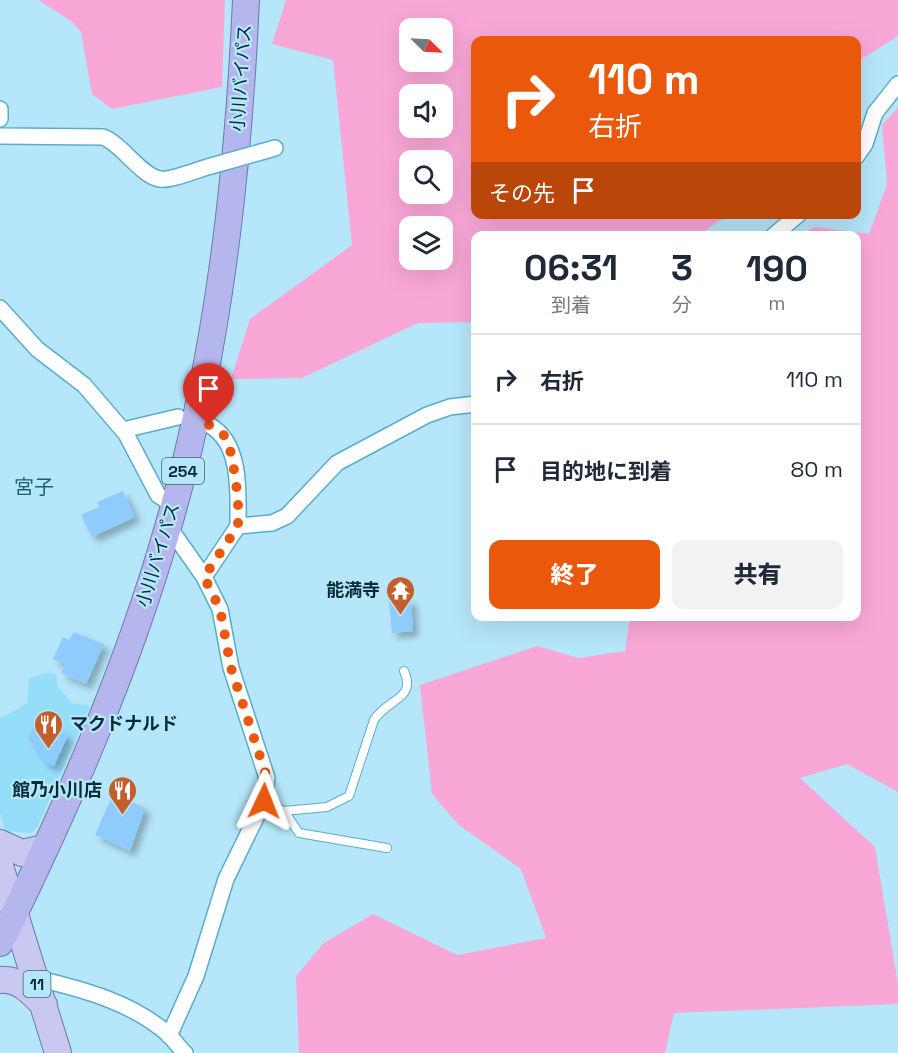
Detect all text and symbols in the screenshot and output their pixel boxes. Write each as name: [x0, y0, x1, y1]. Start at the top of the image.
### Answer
north arrow: [399, 18, 453, 72]
map controls: [399, 18, 453, 270]
street label: 小川バイパス: [225, 23, 256, 132]
text: 110 m: [588, 53, 700, 106]
icon: right: [489, 60, 567, 138]
button: sound: [399, 84, 453, 138]
text: 右折: [588, 109, 642, 144]
button: search: [399, 150, 453, 204]
icon: arrive: [567, 174, 600, 207]
text: その先: [489, 179, 555, 207]
button: layers: [399, 216, 453, 270]
text: 06:31: [524, 245, 618, 291]
text: 3: [671, 245, 693, 291]
text: 190: [746, 246, 808, 292]
text: m: [768, 290, 786, 316]
text: 到着: [551, 292, 591, 318]
text: 分: [672, 292, 692, 318]
pin: [183, 363, 234, 425]
icon: right: [489, 363, 522, 396]
text: 110 m: [786, 365, 843, 393]
text: 右折: [540, 367, 584, 395]
icon: arrive: [192, 372, 225, 405]
icon: arrive: [489, 453, 522, 486]
text: 80 m: [791, 455, 843, 483]
text: 目的地に到着: [540, 457, 672, 485]
road number: 254: [162, 458, 204, 484]
district label: 宮子: [14, 474, 54, 500]
street label: 小川バイパス: [131, 500, 184, 610]
button: 終了: [489, 540, 660, 609]
button: 共有: [672, 540, 843, 609]
temple icon: 能満寺: [385, 574, 417, 616]
place label: 能満寺: [326, 578, 380, 601]
restaurant icon: マクドナルド: [33, 708, 65, 750]
place label: マクドナルド: [70, 712, 178, 735]
position arrow: [232, 769, 296, 833]
restaurant icon: 館乃小川店: [107, 774, 139, 816]
place label: 館乃小川店: [12, 778, 102, 801]
road number: 11: [24, 971, 51, 997]

